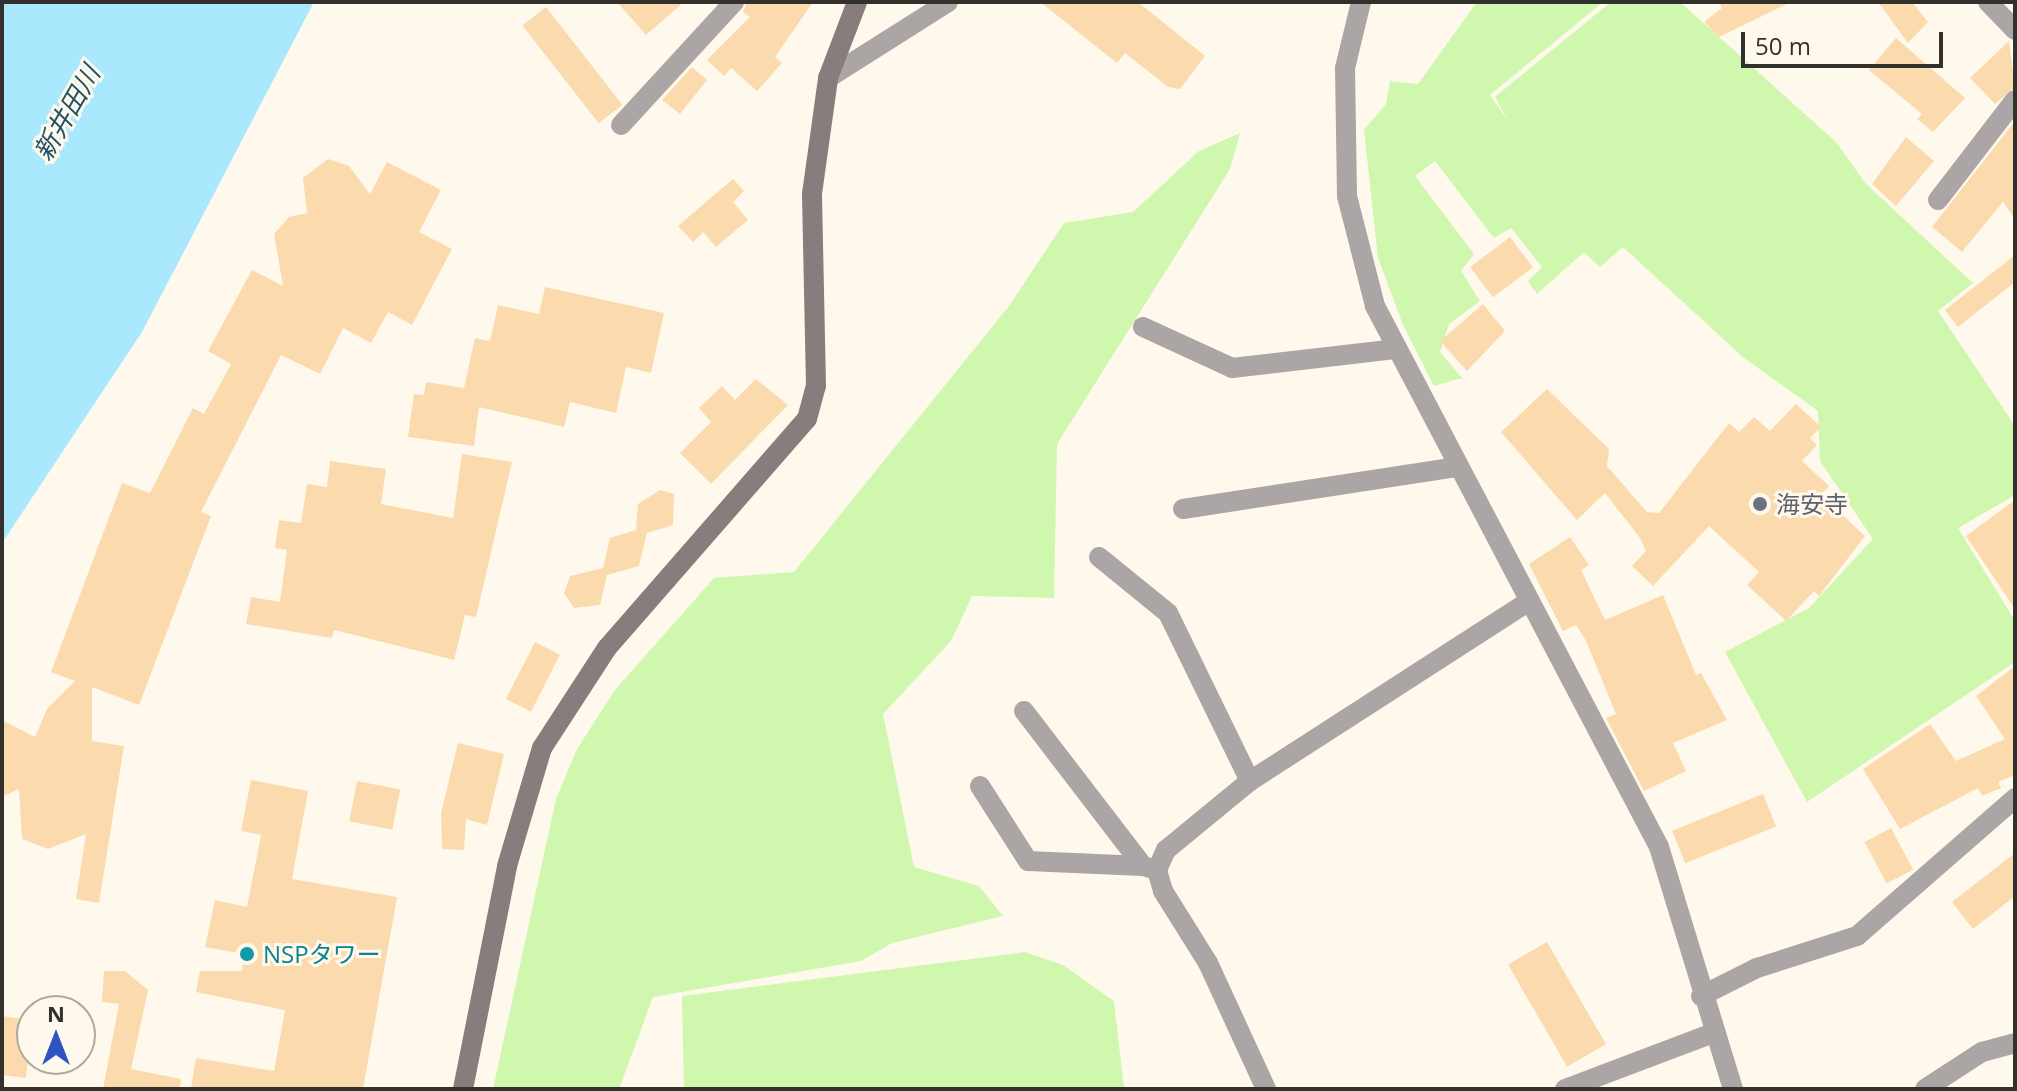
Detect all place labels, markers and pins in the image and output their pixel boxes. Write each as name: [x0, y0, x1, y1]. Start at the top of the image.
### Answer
place label: 海安寺: [1776, 490, 1848, 518]
marker: 海安寺: [1751, 495, 1769, 513]
place label: NSPタワー: [263, 940, 381, 968]
marker: NSPタワー: [238, 945, 256, 963]

